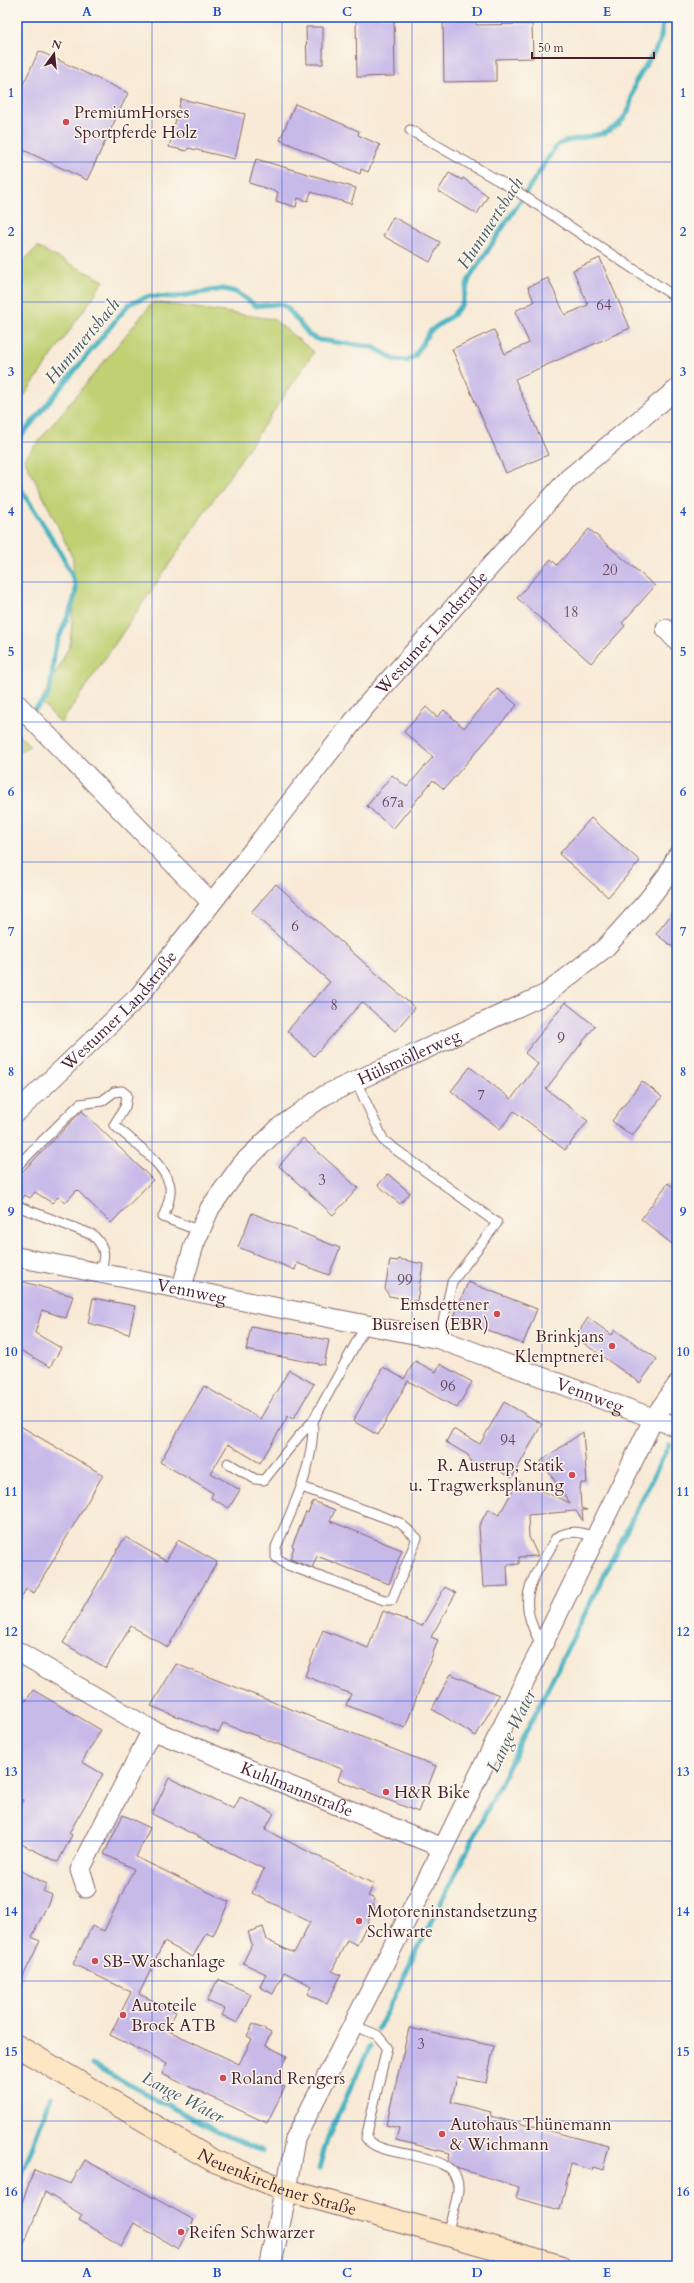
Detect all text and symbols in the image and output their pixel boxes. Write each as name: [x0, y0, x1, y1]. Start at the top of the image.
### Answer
text: A: [82, 3, 92, 21]
text: B: [212, 3, 222, 21]
text: C: [342, 3, 352, 21]
text: D: [471, 3, 483, 21]
text: E: [603, 3, 611, 21]
north arrow: [34, 34, 74, 74]
scale bar: [532, 34, 654, 60]
text: N: [50, 36, 63, 53]
text: 50 m: [538, 40, 565, 56]
text: 1: [8, 84, 14, 102]
text: 1: [680, 84, 686, 102]
place label: PremiumHorses Sportpferde Holz: [74, 101, 198, 144]
marker: PremiumHorses Sportpferde Holz: [61, 117, 71, 127]
water label: Hummertsbach: [451, 172, 530, 274]
text: 2: [8, 223, 15, 241]
text: 2: [680, 223, 687, 241]
water label: Hummertsbach: [39, 293, 126, 389]
house number: 64: [596, 295, 612, 315]
text: 3: [8, 363, 15, 381]
text: 3: [680, 363, 687, 381]
text: 4: [8, 503, 15, 521]
text: 4: [680, 503, 687, 521]
house number: 20: [602, 560, 618, 580]
street label: Westumer Landstraße: [370, 566, 493, 700]
house number: 18: [563, 602, 579, 622]
text: 5: [8, 643, 14, 661]
text: 5: [680, 643, 686, 661]
text: 6: [8, 783, 15, 801]
text: 6: [680, 783, 687, 801]
house number: 67a: [382, 792, 404, 812]
house number: 6: [291, 916, 299, 936]
text: 7: [8, 923, 15, 941]
text: 7: [680, 923, 687, 941]
street label: Westumer Landstraße: [56, 946, 182, 1077]
house number: 8: [330, 995, 338, 1015]
street label: Hülsmöllerweg: [354, 1023, 465, 1091]
house number: 9: [557, 1028, 565, 1048]
text: 8: [8, 1063, 14, 1081]
text: 8: [680, 1063, 686, 1081]
house number: 7: [477, 1085, 485, 1105]
house number: 3: [318, 1170, 326, 1190]
text: 9: [8, 1203, 15, 1221]
text: 9: [680, 1203, 687, 1221]
house number: 99: [397, 1270, 413, 1290]
street label: Vennweg: [155, 1273, 229, 1310]
place label: Emsdettener Busreisen (EBR): [371, 1293, 490, 1336]
marker: Emsdettener Busreisen (EBR): [492, 1309, 502, 1319]
place label: Brinkjans Klemptnerei: [514, 1325, 604, 1368]
marker: Brinkjans Klemptnerei: [607, 1341, 617, 1351]
text: 10: [4, 1343, 18, 1361]
text: 10: [676, 1343, 690, 1361]
street label: Vennweg: [553, 1372, 627, 1419]
house number: 96: [440, 1376, 456, 1396]
house number: 94: [500, 1430, 516, 1450]
place label: R. Austrup, Statik u. Tragwerksplanung: [409, 1454, 565, 1497]
marker: R. Austrup, Statik u. Tragwerksplanung: [567, 1470, 577, 1480]
text: 11: [4, 1483, 18, 1501]
text: 11: [676, 1483, 690, 1501]
text: 12: [4, 1623, 18, 1641]
text: 12: [676, 1623, 690, 1641]
water label: Lange Water: [481, 1685, 543, 1777]
street label: Kuhlmannstraße: [237, 1756, 357, 1822]
text: 13: [4, 1763, 18, 1781]
text: 13: [676, 1763, 690, 1781]
place label: H&R Bike: [394, 1781, 470, 1804]
marker: H&R Bike: [381, 1787, 391, 1797]
place label: Motoreninstandsetzung Schwarte: [367, 1900, 537, 1943]
text: 14: [4, 1903, 18, 1921]
text: 14: [676, 1903, 690, 1921]
marker: Motoreninstandsetzung Schwarte: [354, 1916, 364, 1926]
place label: SB-Waschanlage: [103, 1950, 225, 1973]
marker: SB-Waschanlage: [90, 1956, 100, 1966]
place label: Autoteile Brock ATB: [131, 1994, 215, 2037]
marker: Autoteile Brock ATB: [118, 2010, 128, 2020]
house number: 3: [417, 2034, 425, 2054]
text: 15: [4, 2043, 18, 2061]
text: 15: [676, 2043, 690, 2061]
water label: Lange Water: [137, 2065, 229, 2130]
place label: Roland Rengers: [231, 2067, 346, 2090]
marker: Roland Rengers: [218, 2073, 228, 2083]
place label: Autohaus Thünemann & Wichmann: [450, 2113, 612, 2156]
marker: Autohaus Thünemann & Wichmann: [437, 2129, 447, 2139]
street label: Neuenkirchener Straße: [193, 2143, 359, 2221]
text: 16: [4, 2183, 18, 2201]
text: 16: [676, 2183, 690, 2201]
place label: Reifen Schwarzer: [189, 2221, 315, 2244]
marker: Reifen Schwarzer: [176, 2227, 186, 2237]
text: A: [82, 2264, 92, 2282]
text: B: [212, 2264, 222, 2282]
text: C: [342, 2264, 352, 2282]
text: D: [471, 2264, 483, 2282]
text: E: [603, 2264, 611, 2282]

